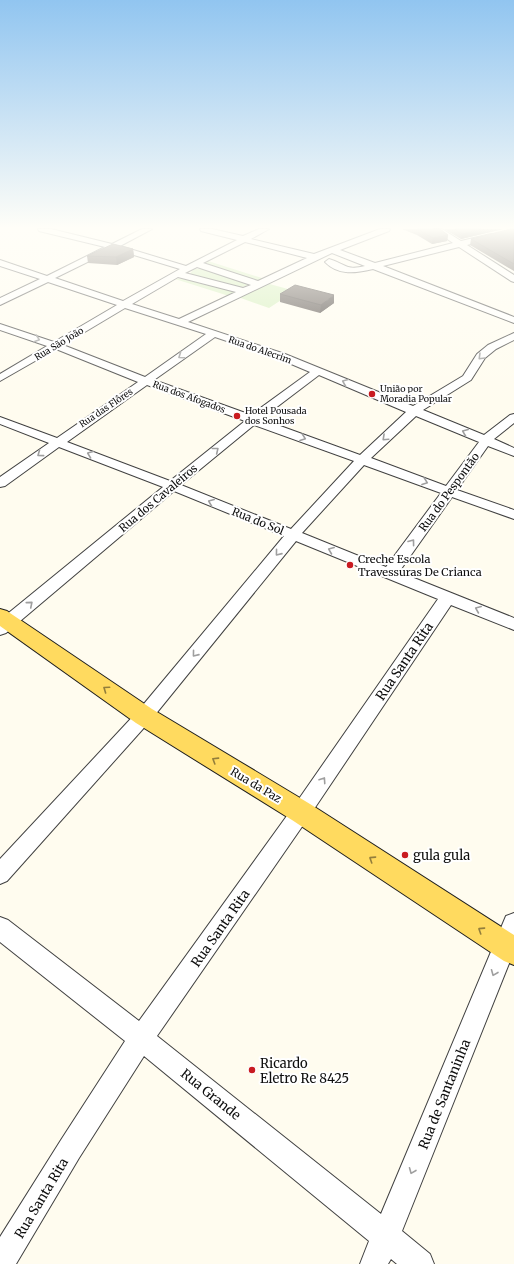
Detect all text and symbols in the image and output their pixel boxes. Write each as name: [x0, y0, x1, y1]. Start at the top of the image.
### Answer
street label: Rua São João: [32, 325, 85, 362]
one-way arrow: [33, 334, 40, 343]
street label: Rua do Alecrim: [227, 334, 293, 366]
one-way arrow: [178, 351, 185, 359]
one-way arrow: [479, 352, 486, 359]
street label: Rua dos Afogados: [151, 378, 227, 415]
one-way arrow: [341, 379, 349, 387]
place label: União por Moradia Popular: [380, 383, 452, 404]
street label: Rua das Flôres: [77, 385, 135, 430]
marker: União por Moradia Popular: [367, 389, 377, 399]
place label: Hotel Pousada dos Sonhos: [245, 405, 307, 426]
marker: Hotel Pousada dos Sonhos: [232, 411, 242, 421]
one-way arrow: [461, 428, 468, 436]
one-way arrow: [300, 433, 307, 441]
one-way arrow: [383, 433, 390, 440]
one-way arrow: [212, 447, 219, 454]
one-way arrow: [37, 449, 44, 456]
street label: Rua do Pespontão: [416, 449, 483, 534]
one-way arrow: [86, 451, 93, 459]
street label: Rua dos Cavaleiros: [116, 461, 200, 535]
one-way arrow: [422, 478, 429, 486]
one-way arrow: [207, 498, 214, 506]
street label: Rua do Sol: [230, 504, 287, 538]
one-way arrow: [408, 540, 415, 547]
one-way arrow: [328, 547, 335, 555]
one-way arrow: [275, 549, 282, 556]
place label: Creche Escola Travessuras De Crianca: [358, 552, 482, 579]
marker: Creche Escola Travessuras De Crianca: [345, 560, 355, 570]
one-way arrow: [25, 601, 32, 608]
one-way arrow: [475, 606, 482, 614]
street label: Rua Santa Rita: [372, 619, 437, 704]
one-way arrow: [193, 649, 200, 656]
one-way arrow: [103, 687, 110, 694]
one-way arrow: [212, 757, 219, 764]
street label: Rua da Paz: [228, 764, 284, 806]
one-way arrow: [318, 777, 326, 784]
place label: gula gula: [413, 847, 470, 864]
marker: gula gula: [400, 850, 410, 860]
one-way arrow: [369, 856, 376, 864]
street label: Rua Santa Rita: [187, 886, 253, 970]
one-way arrow: [478, 927, 485, 935]
one-way arrow: [491, 969, 499, 977]
street label: Rua de Santaninha: [415, 1037, 474, 1152]
place label: Ricardo Eletro Re 8425: [260, 1055, 349, 1087]
street label: Rua Grande: [177, 1065, 244, 1124]
marker: Ricardo Eletro Re 8425: [247, 1065, 257, 1075]
street label: Rua Santa Rita: [11, 1155, 72, 1242]
one-way arrow: [409, 1167, 417, 1174]

